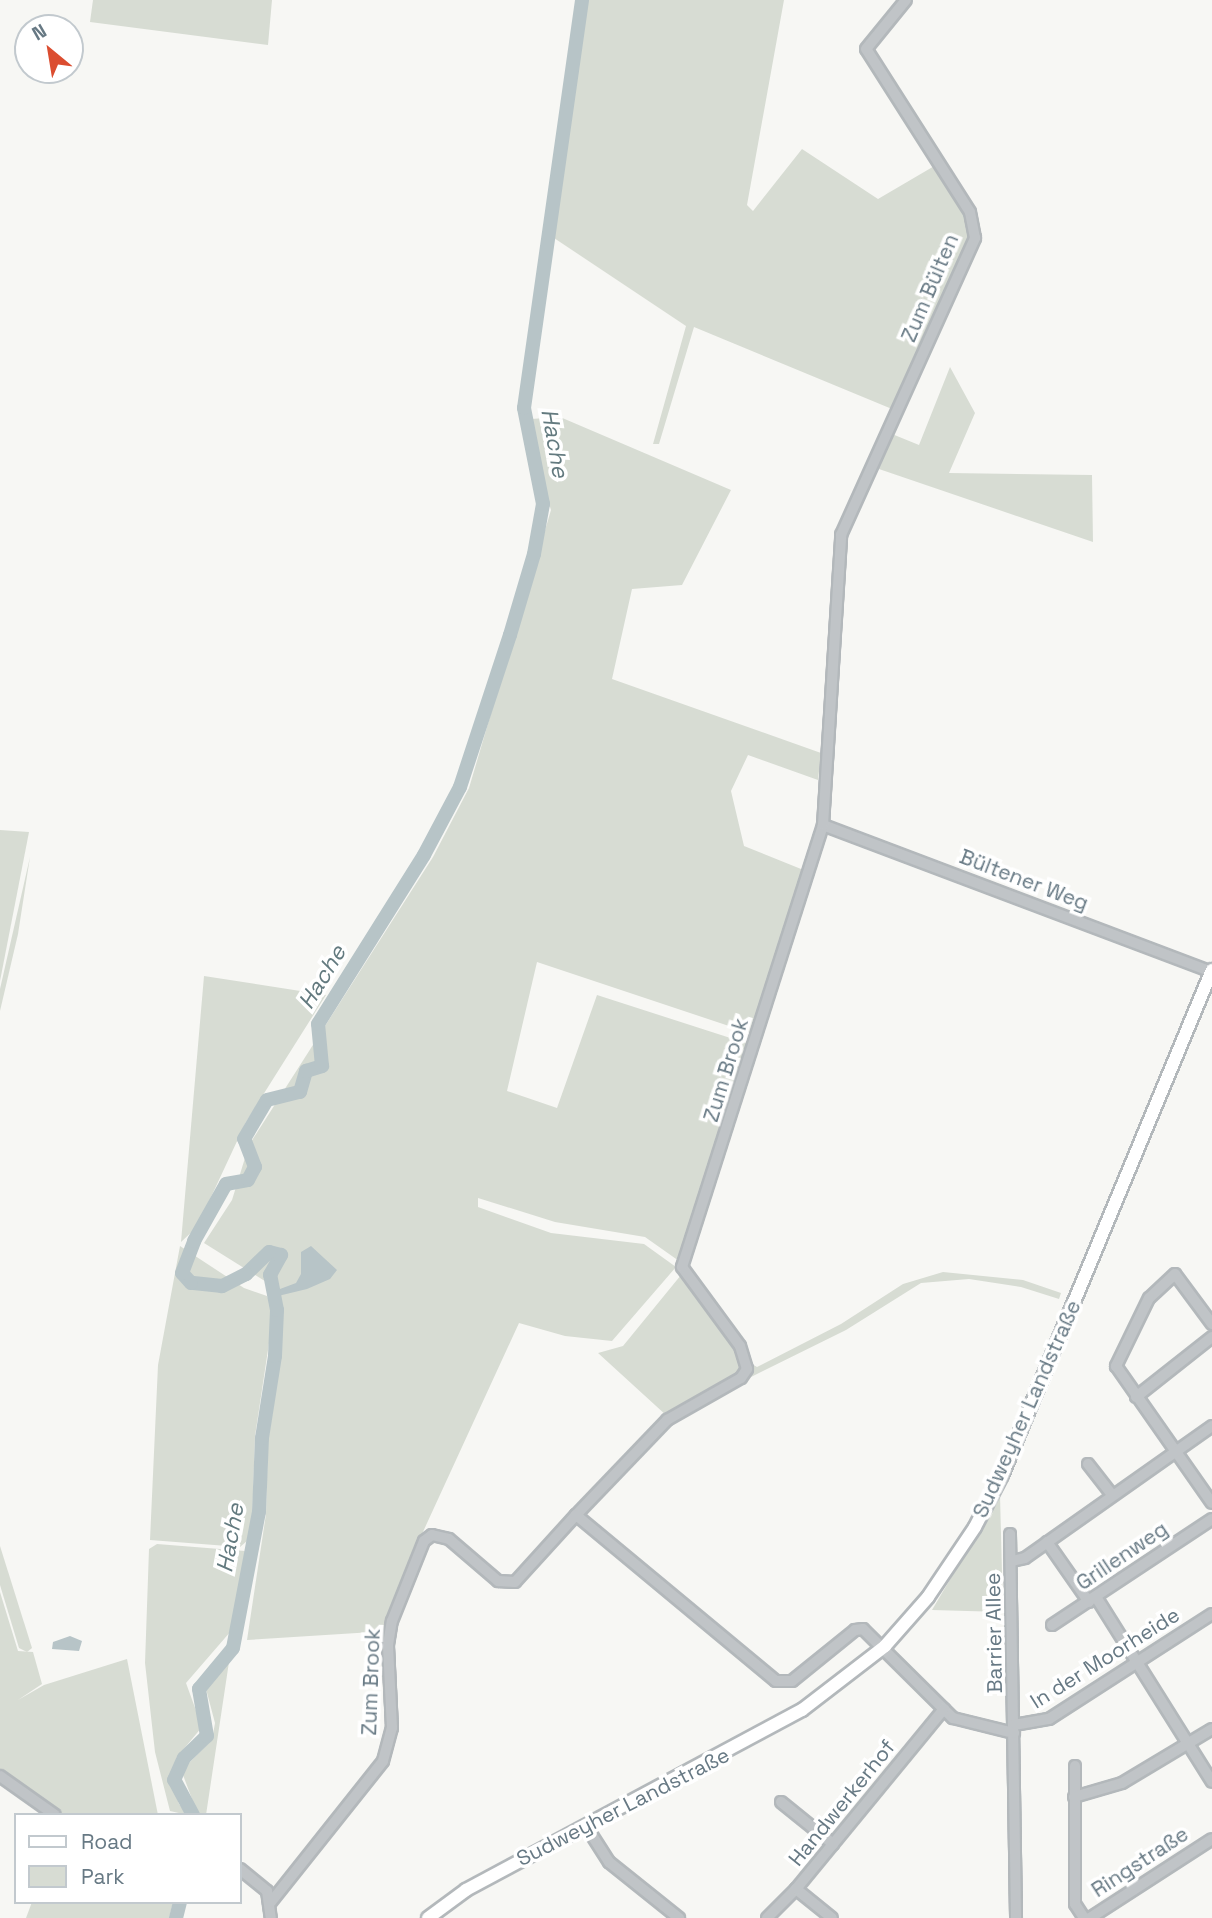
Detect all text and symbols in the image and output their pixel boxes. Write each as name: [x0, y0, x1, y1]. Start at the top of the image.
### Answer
north arrow: [14, 14, 84, 84]
text: N: [27, 18, 51, 46]
street label: Zum Bülten: [896, 230, 964, 346]
water label: Hache: [535, 406, 575, 480]
street label: Bültener Weg: [956, 844, 1092, 916]
water label: Hache: [292, 940, 352, 1014]
street label: Zum Brook: [698, 1015, 754, 1125]
street label: Sudweyher Landstraße: [968, 1296, 1086, 1522]
water label: Hache: [210, 1501, 250, 1575]
street label: Grillenweg: [1071, 1516, 1173, 1596]
street label: Barrier Allee: [980, 1572, 1008, 1694]
street label: In der Moorheide: [1026, 1602, 1184, 1714]
street label: Zum Brook: [357, 1628, 385, 1736]
street label: Handwerkerhof: [783, 1735, 901, 1871]
street label: Sudweyher Landstraße: [512, 1742, 734, 1872]
legend: [14, 1813, 242, 1904]
street label: Ringstraße: [1087, 1821, 1193, 1903]
text: Road: [81, 1828, 133, 1855]
text: Park: [81, 1863, 125, 1890]

